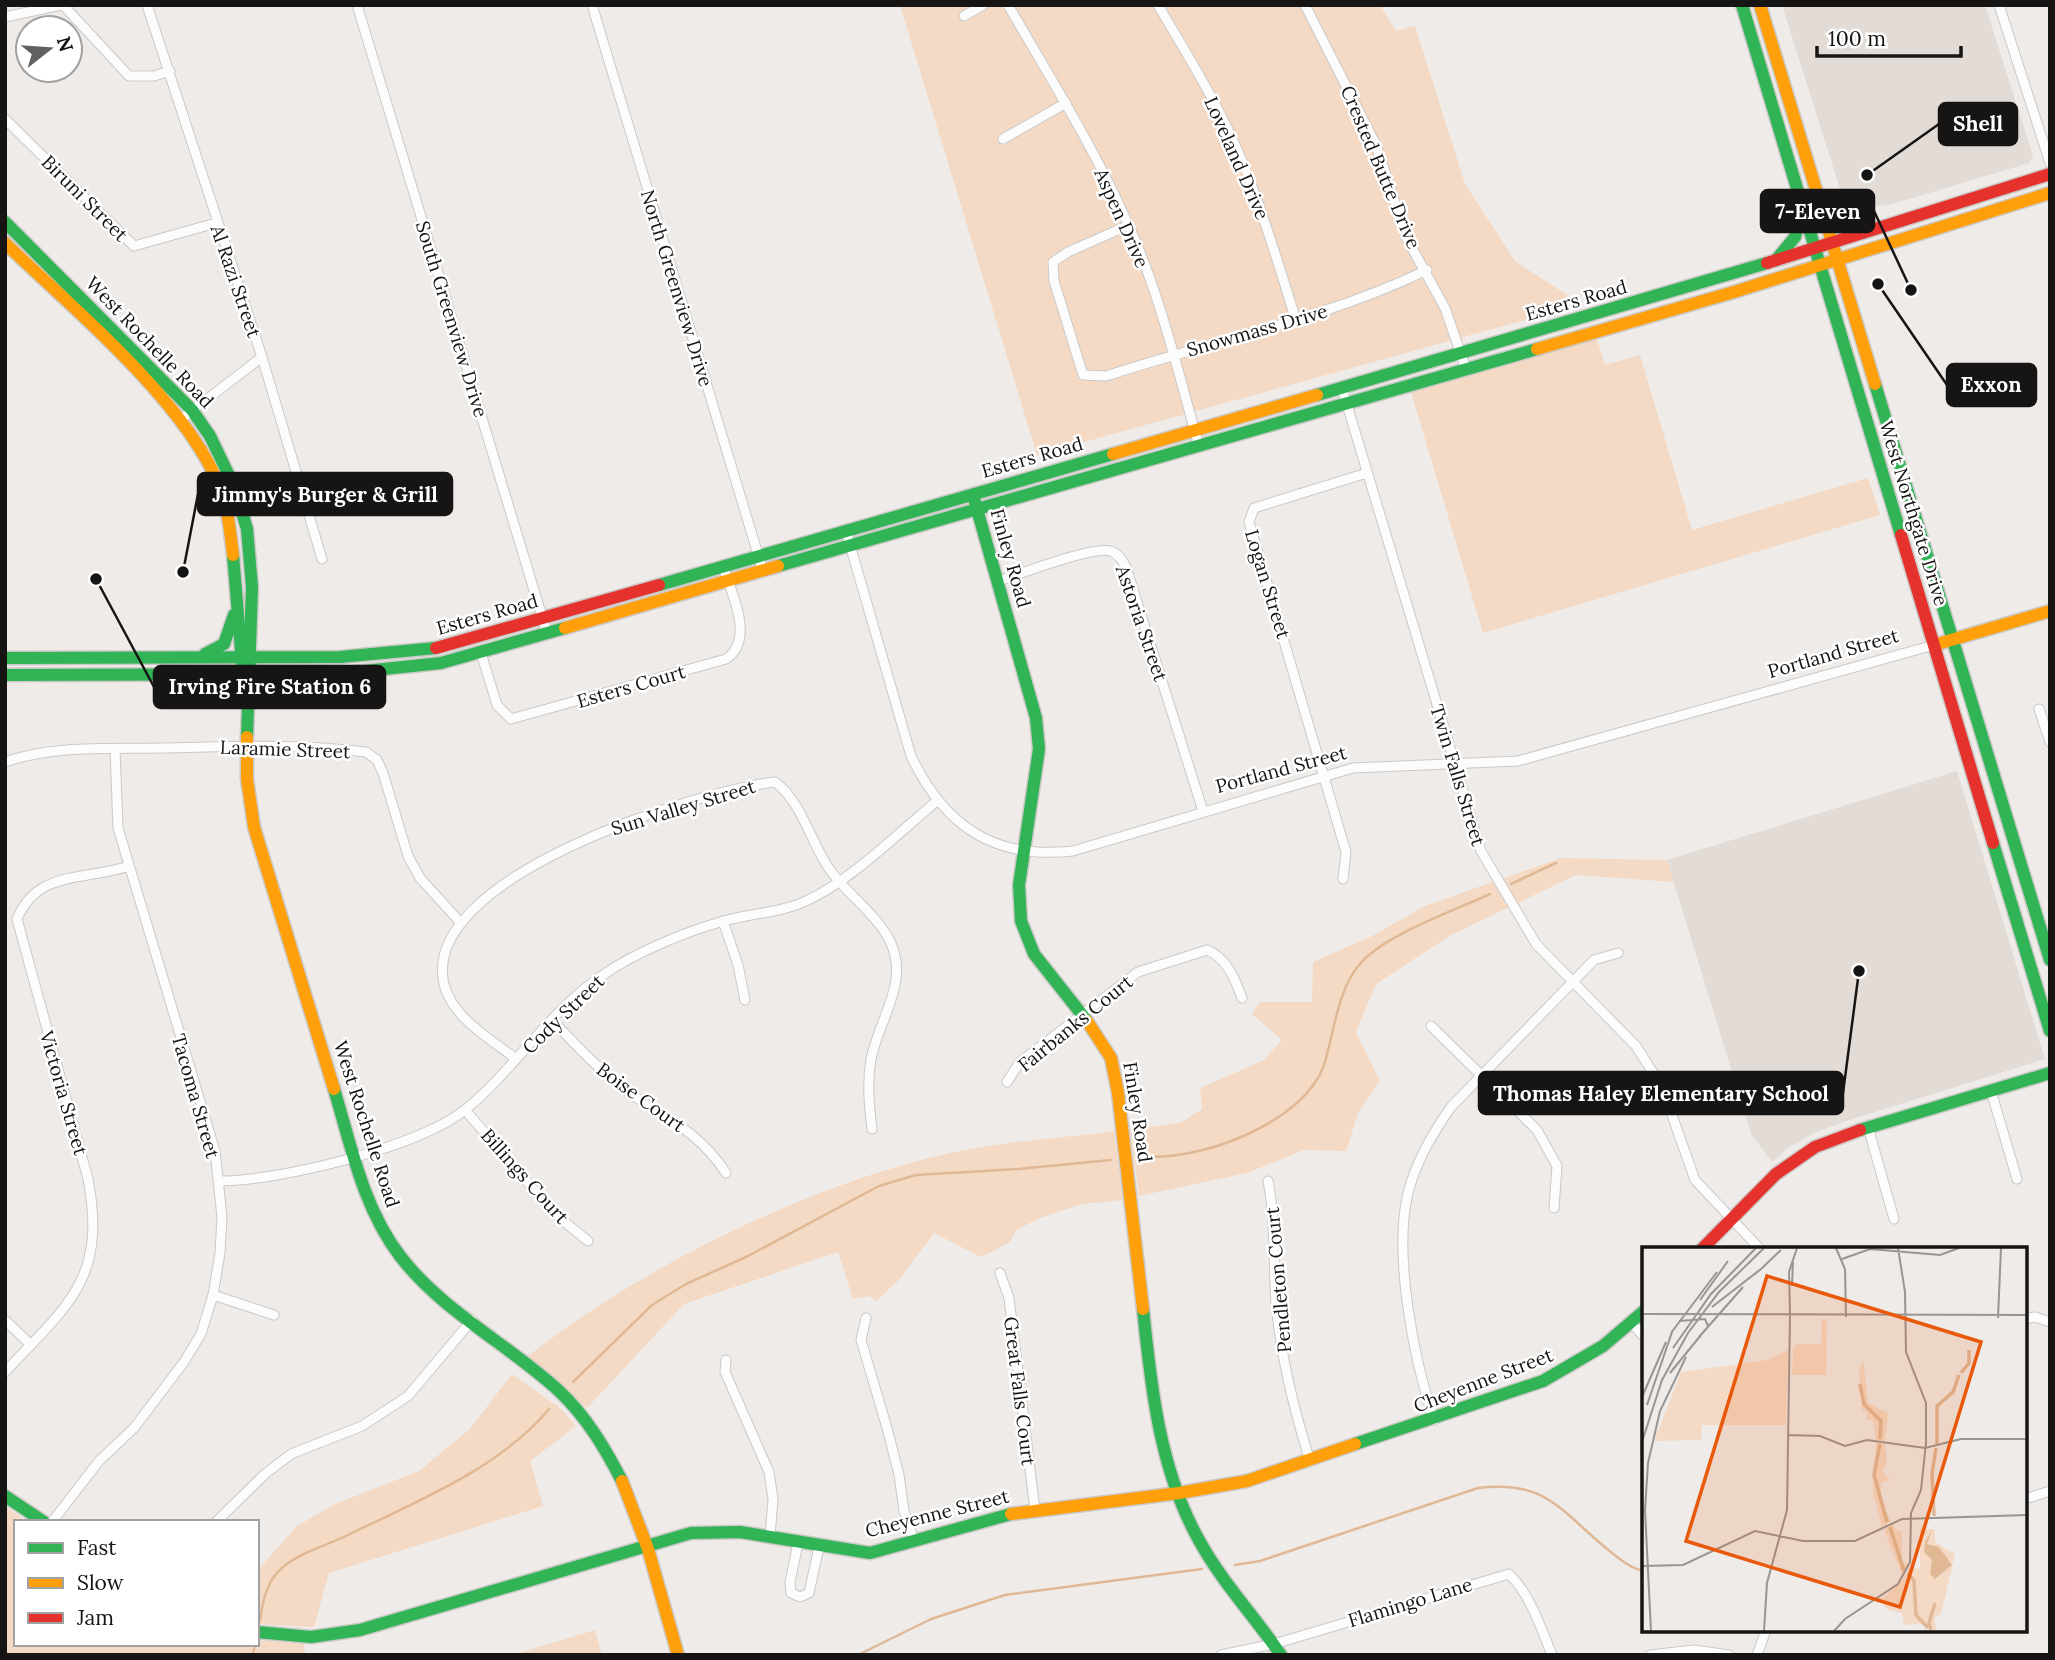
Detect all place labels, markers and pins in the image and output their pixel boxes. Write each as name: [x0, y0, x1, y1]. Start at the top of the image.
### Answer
callout: Shell: [1939, 103, 2017, 145]
callout: 7-Eleven: [1761, 190, 1874, 232]
callout: Exxon: [1947, 364, 2036, 406]
callout: Jimmy's Burger & Grill: [198, 473, 452, 515]
callout: Irving Fire Station 6: [154, 666, 385, 708]
callout: Thomas Haley Elementary School: [1479, 1072, 1843, 1114]

